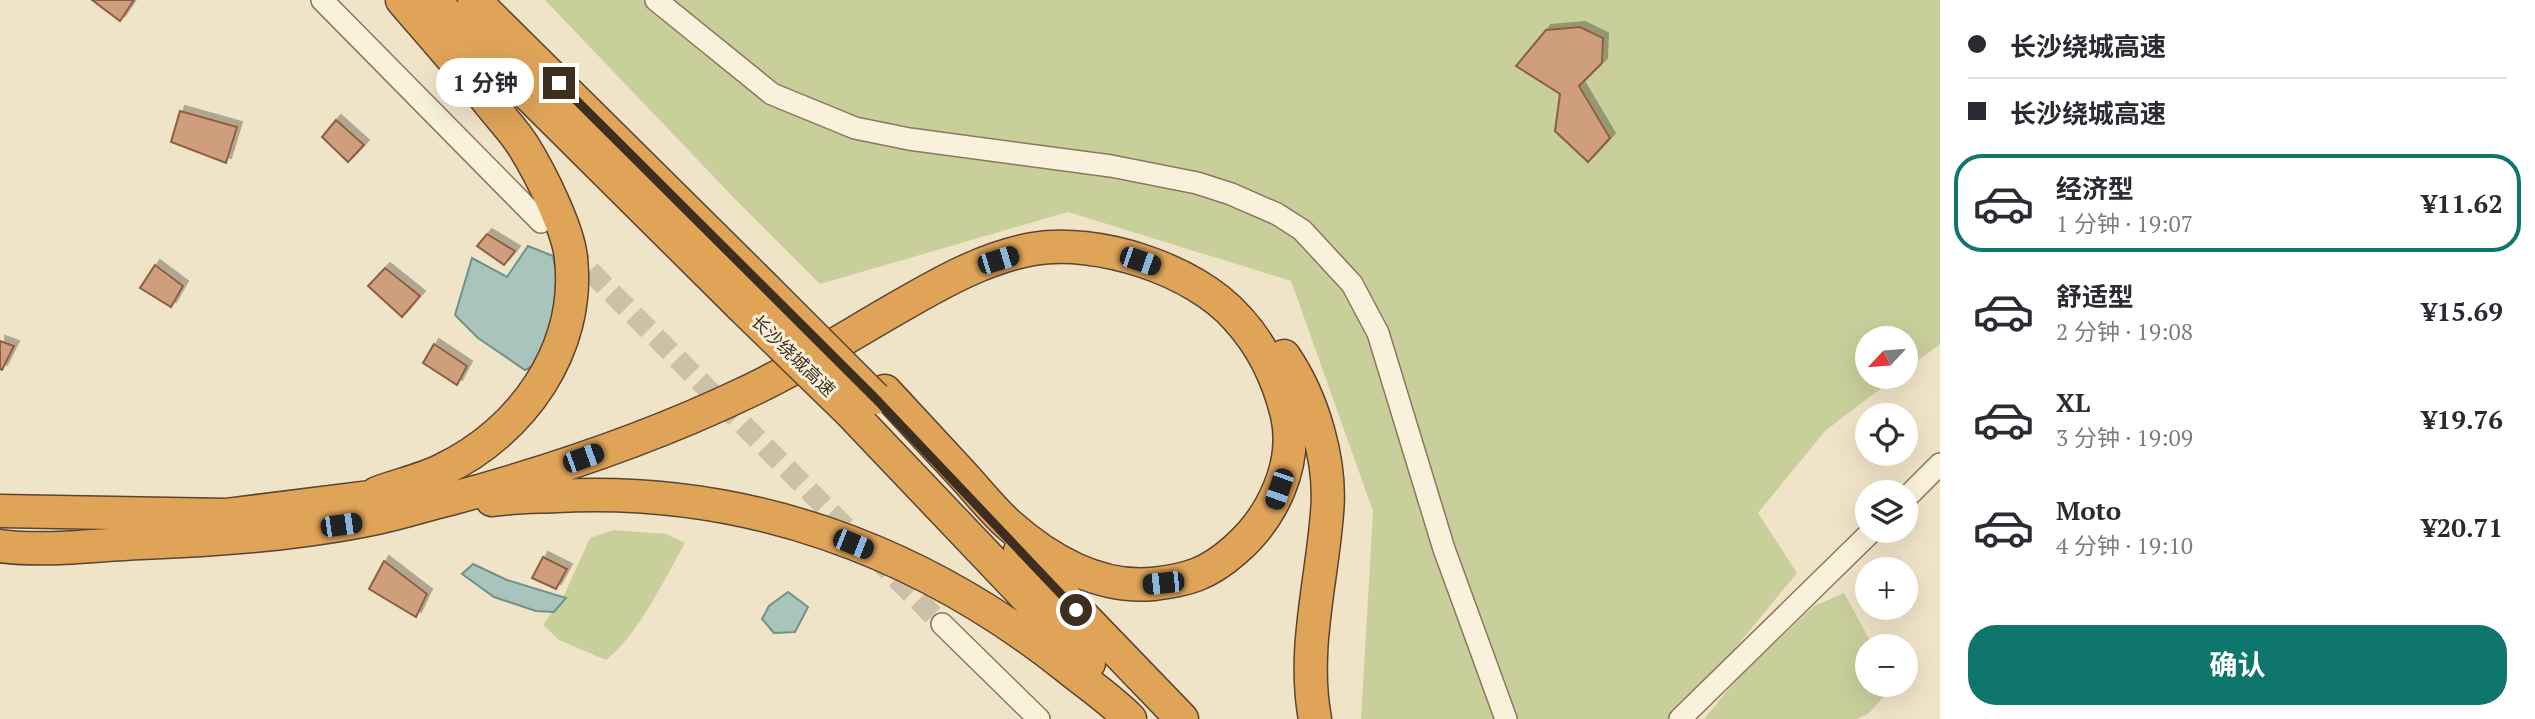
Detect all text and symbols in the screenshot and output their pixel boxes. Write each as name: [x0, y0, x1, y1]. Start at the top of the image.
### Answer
text: 长沙绕城高速: [2010, 29, 2166, 63]
callout: 1 分钟: [436, 58, 534, 108]
text: 1 分钟: [452, 67, 518, 98]
route end: [543, 67, 575, 99]
text: 长沙绕城高速: [2010, 96, 2166, 130]
text: 经济型: [2056, 171, 2134, 205]
icon: car: [1972, 172, 2035, 235]
text: ¥11.62: [2422, 186, 2503, 220]
text: 1 分钟 · 19:07: [2056, 208, 2193, 239]
car: [975, 244, 1022, 276]
car: [1117, 244, 1164, 278]
text: 舒适型: [2056, 279, 2134, 313]
icon: car: [1972, 280, 2035, 343]
text: ¥15.69: [2422, 294, 2503, 328]
street label: 长沙绕城高速: [747, 309, 841, 401]
text: 2 分钟 · 19:08: [2056, 316, 2193, 347]
north arrow: [1855, 326, 1918, 388]
map controls: [1855, 326, 1918, 697]
text: XL: [2056, 385, 2090, 419]
icon: car: [1972, 388, 2035, 451]
text: ¥19.76: [2422, 402, 2503, 436]
button: locate: [1855, 403, 1918, 466]
text: 3 分钟 · 19:09: [2056, 422, 2193, 453]
car: [560, 441, 607, 475]
car: [1263, 466, 1296, 512]
button: layers: [1855, 480, 1918, 543]
text: Moto: [2056, 493, 2121, 527]
icon: car: [1972, 496, 2035, 559]
text: ¥20.71: [2422, 510, 2503, 544]
car: [319, 512, 364, 538]
car: [830, 526, 877, 562]
text: 4 分钟 · 19:10: [2056, 530, 2193, 561]
button: +: [1855, 557, 1918, 620]
car: [1142, 570, 1185, 596]
route start: [1060, 594, 1092, 626]
button: 确认: [1968, 625, 2507, 705]
button: −: [1855, 634, 1918, 697]

